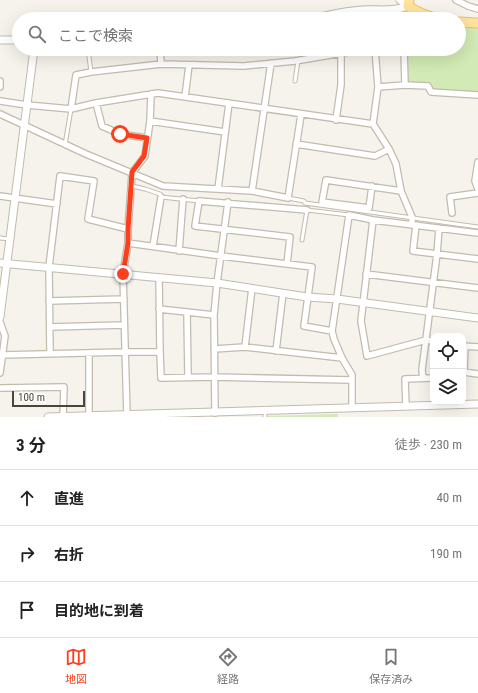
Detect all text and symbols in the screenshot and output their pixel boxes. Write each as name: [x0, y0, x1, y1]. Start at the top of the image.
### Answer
search box: [12, 12, 466, 56]
icon: search: [26, 23, 48, 45]
text: ここで検索: [58, 27, 133, 45]
route start: [111, 125, 129, 143]
route end: [114, 265, 132, 283]
map controls: [430, 333, 466, 405]
button: locate: [430, 333, 466, 369]
button: layers: [430, 369, 466, 405]
scale bar: [12, 389, 85, 408]
text: 100 m: [18, 391, 45, 404]
text: 3 分: [16, 435, 46, 455]
text: 徒歩 · 230 m: [395, 437, 462, 452]
icon: ahead: [16, 487, 38, 509]
text: 直進: [54, 490, 84, 508]
text: 40 m: [436, 490, 462, 505]
icon: right: [16, 543, 38, 565]
text: 右折: [54, 546, 84, 564]
text: 190 m: [430, 546, 462, 561]
icon: arrive: [16, 599, 38, 621]
text: 目的地に到着: [54, 602, 144, 620]
tab: 地図: [65, 646, 87, 686]
tab: 経路: [217, 646, 239, 686]
tab: 保存済み: [369, 646, 413, 686]

